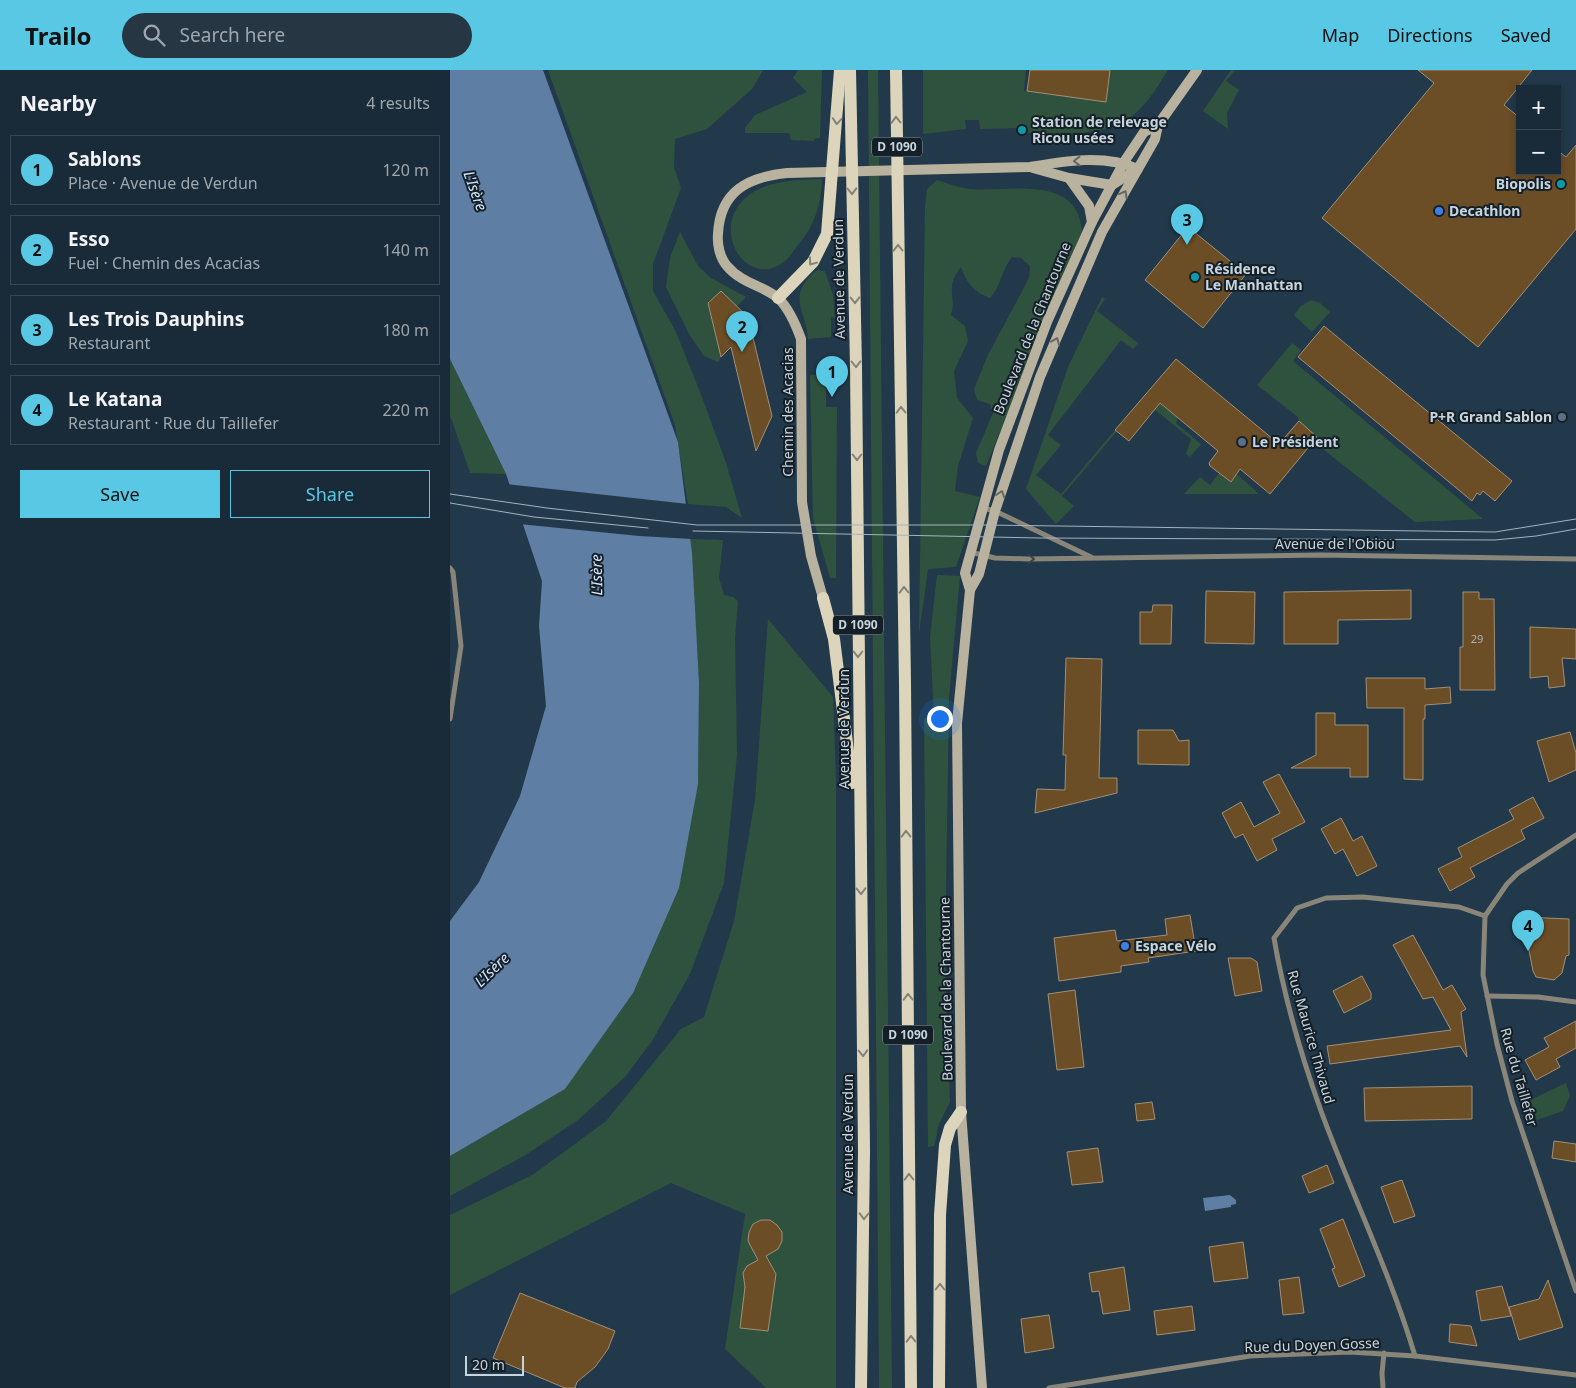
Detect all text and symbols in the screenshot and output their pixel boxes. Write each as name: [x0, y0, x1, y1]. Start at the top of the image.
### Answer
search box: [122, 13, 472, 58]
text: Trailo: [25, 19, 92, 52]
icon: search: [140, 21, 168, 49]
text: Search here: [180, 22, 285, 48]
text: Map: [1322, 23, 1359, 47]
text: Directions: [1387, 23, 1473, 47]
text: Saved: [1501, 23, 1551, 47]
map controls: [1516, 85, 1561, 175]
button: +: [1516, 85, 1561, 130]
text: Nearby: [20, 89, 96, 117]
text: 4 results: [366, 92, 430, 114]
place label: Station de relevage Ricou usées: [1032, 112, 1167, 147]
one-way arrow: [891, 116, 901, 124]
one-way arrow: [831, 117, 842, 125]
marker: Station de relevage Ricou usées: [1016, 124, 1028, 136]
button: −: [1516, 130, 1561, 175]
road number: D 1090: [872, 138, 922, 156]
text: Sablons: [68, 146, 141, 172]
one-way arrow: [1073, 156, 1080, 166]
text: 1: [32, 159, 42, 181]
text: 120 m: [382, 159, 429, 181]
water label: L'Isère: [459, 168, 493, 214]
text: Place · Avenue de Verdun: [68, 172, 258, 194]
place label: Biopolis: [1496, 174, 1551, 193]
marker: Biopolis: [1555, 178, 1567, 190]
one-way arrow: [847, 187, 858, 195]
one-way arrow: [1117, 190, 1127, 199]
place label: Decathlon: [1449, 201, 1520, 220]
pin: 3: [1171, 204, 1203, 245]
marker: Decathlon: [1433, 205, 1445, 217]
street label: Avenue de Verdun: [828, 219, 849, 339]
text: Esso: [68, 226, 110, 252]
text: 2: [32, 239, 42, 261]
text: 140 m: [382, 239, 429, 261]
street label: Boulevard de la Chantourne: [988, 239, 1075, 417]
one-way arrow: [893, 244, 903, 252]
text: Fuel · Chemin des Acacias: [68, 252, 260, 274]
one-way arrow: [809, 256, 818, 266]
place label: Résidence Le Manhattan: [1205, 259, 1303, 294]
marker: Résidence Le Manhattan: [1189, 271, 1201, 283]
one-way arrow: [849, 296, 860, 304]
text: Les Trois Dauphins: [68, 306, 244, 332]
pin: 2: [726, 311, 758, 352]
text: 3: [32, 319, 42, 341]
text: 180 m: [382, 319, 429, 341]
text: Restaurant: [68, 332, 150, 354]
one-way arrow: [1049, 337, 1060, 346]
street label: Chemin des Acacias: [778, 347, 797, 477]
pin: 1: [816, 356, 848, 397]
one-way arrow: [851, 360, 861, 368]
text: Le Katana: [68, 386, 162, 412]
text: 4: [32, 399, 42, 421]
text: 220 m: [382, 399, 429, 421]
one-way arrow: [895, 406, 906, 414]
place label: P+R Grand Sablon: [1429, 407, 1552, 426]
marker: P+R Grand Sablon: [1556, 411, 1568, 423]
text: Restaurant · Rue du Taillefer: [68, 412, 279, 434]
place label: Le Président: [1252, 432, 1338, 451]
marker: Le Président: [1236, 436, 1248, 448]
one-way arrow: [852, 454, 862, 461]
button: Save: [20, 470, 220, 518]
button: Share: [230, 470, 430, 518]
one-way arrow: [995, 491, 1005, 499]
street label: Avenue de l'Obiou: [1275, 534, 1395, 553]
water label: L'Isère: [586, 554, 606, 596]
one-way arrow: [1028, 554, 1036, 564]
one-way arrow: [898, 586, 909, 594]
road number: D 1090: [833, 616, 883, 634]
house number: 29: [1471, 631, 1483, 646]
one-way arrow: [853, 651, 863, 659]
street label: Avenue de Verdun: [834, 669, 853, 789]
your location: [927, 706, 953, 732]
one-way arrow: [901, 830, 911, 838]
one-way arrow: [855, 887, 866, 895]
street label: Boulevard de la Chantourne: [934, 897, 957, 1081]
pin: 4: [1512, 910, 1544, 951]
place label: Espace Vélo: [1135, 936, 1217, 955]
marker: Espace Vélo: [1119, 940, 1131, 952]
water label: L'Isère: [470, 947, 513, 991]
street label: Rue Maurice Thivaud: [1283, 968, 1340, 1106]
one-way arrow: [903, 993, 913, 1000]
street label: Rue du Taillefer: [1496, 1025, 1543, 1128]
road number: D 1090: [883, 1026, 933, 1044]
one-way arrow: [858, 1050, 868, 1058]
street label: Avenue de Verdun: [838, 1074, 857, 1194]
one-way arrow: [904, 1173, 915, 1181]
one-way arrow: [858, 1212, 869, 1220]
one-way arrow: [934, 1283, 945, 1291]
street label: Rue du Doyen Gosse: [1244, 1333, 1380, 1356]
one-way arrow: [906, 1335, 916, 1343]
scale bar: [465, 1353, 524, 1376]
text: 20 m: [472, 1355, 505, 1374]

